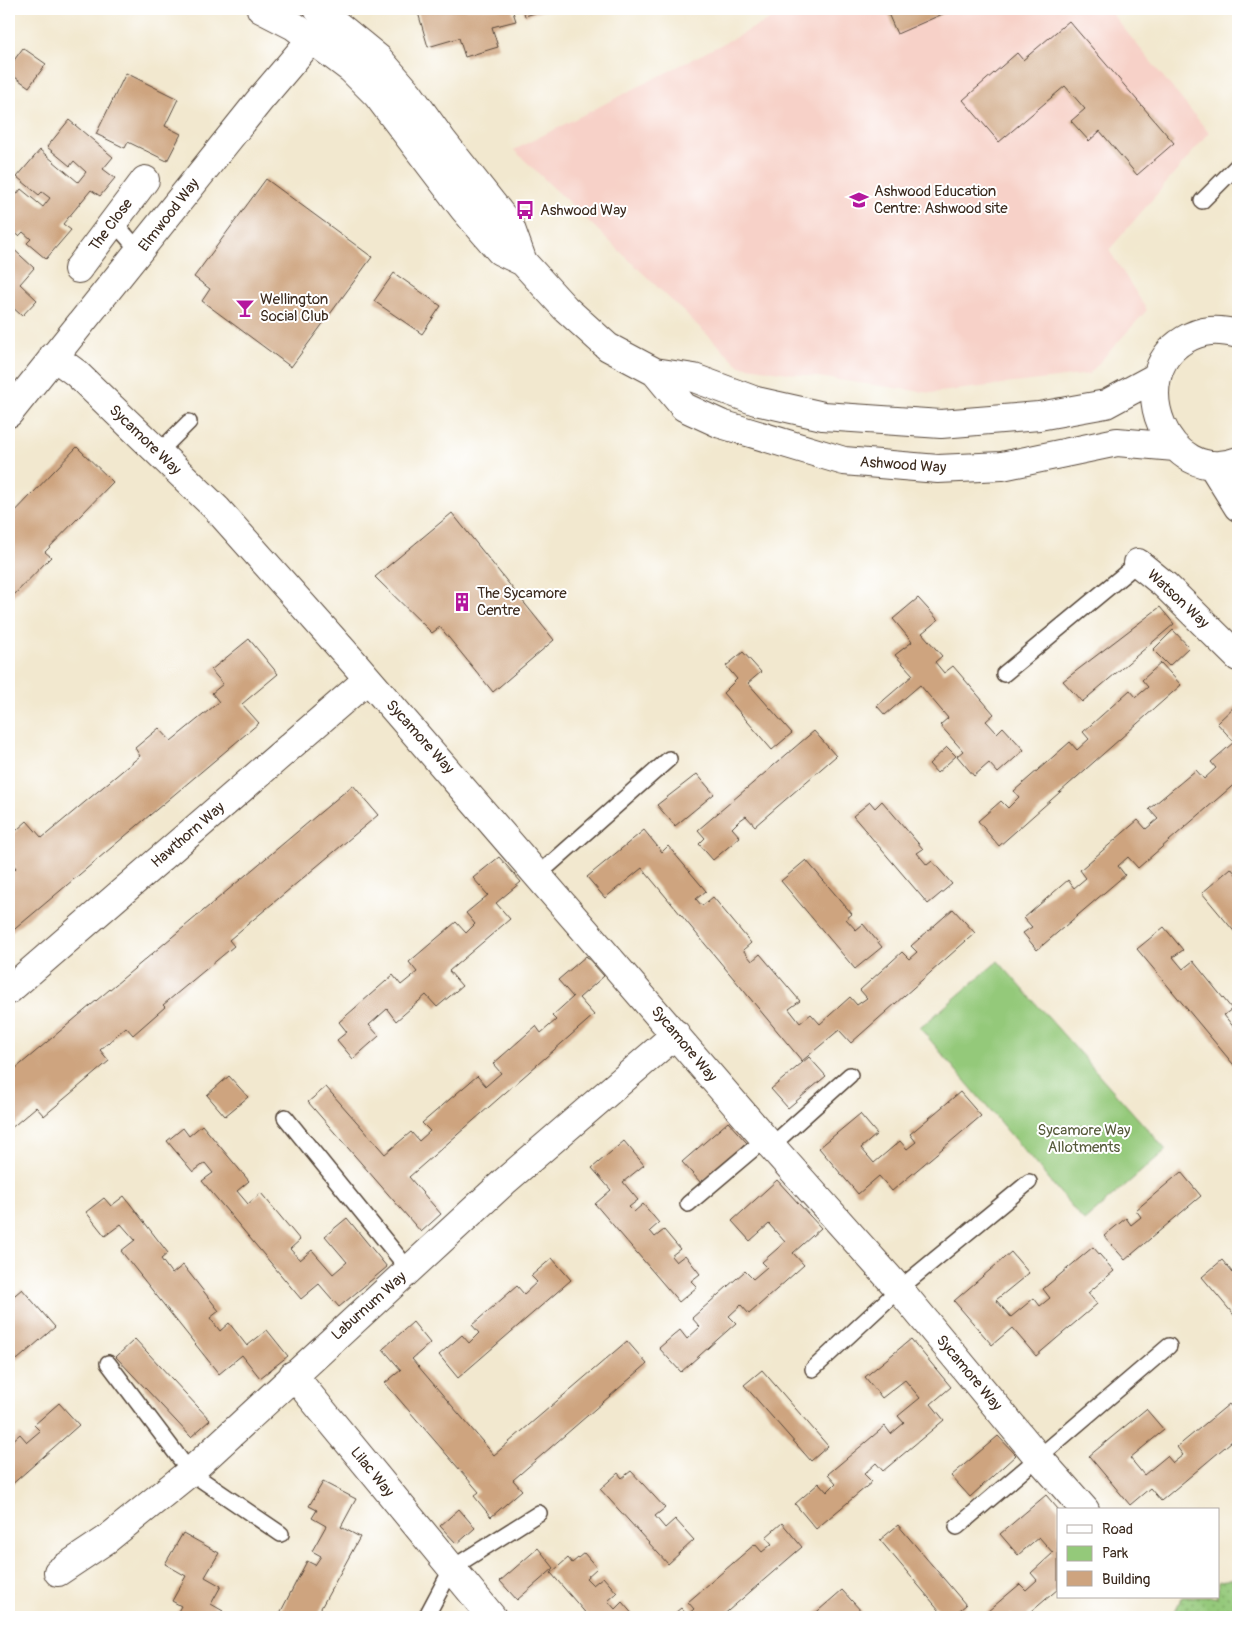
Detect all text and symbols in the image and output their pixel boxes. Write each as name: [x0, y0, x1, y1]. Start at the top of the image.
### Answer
street label: Elmwood Way: [135, 174, 204, 255]
place label: Ashwood Education Centre: Ashwood site: [874, 182, 1008, 218]
school or university icon: Ashwood Education Centre: Ashwood site: [848, 189, 870, 211]
street label: The Close: [85, 194, 137, 255]
bus stop icon: Ashwood Way: [514, 199, 536, 221]
place label: Ashwood Way: [540, 201, 627, 220]
place label: Wellington Social Club: [260, 290, 329, 326]
bar icon: Wellington Social Club: [234, 297, 256, 319]
street label: Sycamore Way: [105, 401, 185, 480]
street label: Ashwood Way: [859, 453, 947, 478]
street label: Watson Way: [1143, 565, 1213, 633]
place label: The Sycamore Centre: [477, 584, 567, 620]
building icon: The Sycamore Centre: [451, 591, 473, 613]
street label: Sycamore Way: [382, 696, 459, 778]
street label: Hawthorn Way: [147, 798, 229, 872]
street label: Sycamore Way: [647, 1002, 722, 1086]
park label: Sycamore Way Allotments: [1037, 1121, 1131, 1157]
street label: Laburnum Way: [328, 1267, 411, 1345]
street label: Sycamore Way: [932, 1331, 1007, 1415]
street label: Lilac Way: [346, 1443, 398, 1501]
legend: [1057, 1508, 1220, 1598]
text: Road: [1102, 1520, 1133, 1539]
text: Park: [1102, 1544, 1129, 1563]
text: Building: [1102, 1570, 1150, 1589]

